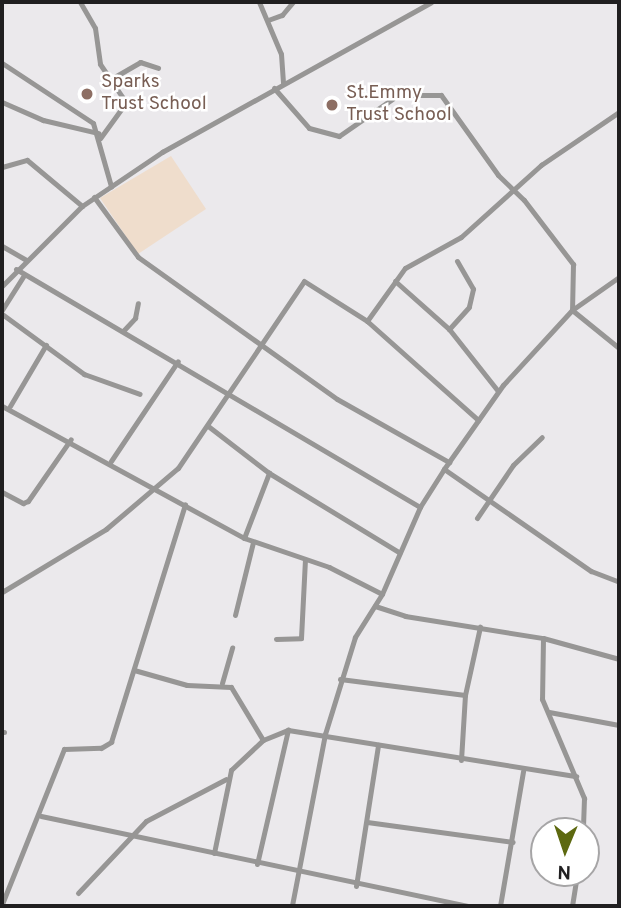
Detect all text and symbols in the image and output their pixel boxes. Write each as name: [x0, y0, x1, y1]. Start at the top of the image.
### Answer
place label: Sparks Trust School: [101, 72, 207, 116]
place label: St.Emmy Trust School: [346, 83, 452, 127]
marker: Sparks Trust School: [79, 86, 95, 102]
marker: St.Emmy Trust School: [324, 97, 340, 113]
north arrow: [530, 817, 600, 887]
text: N: [557, 859, 572, 883]

